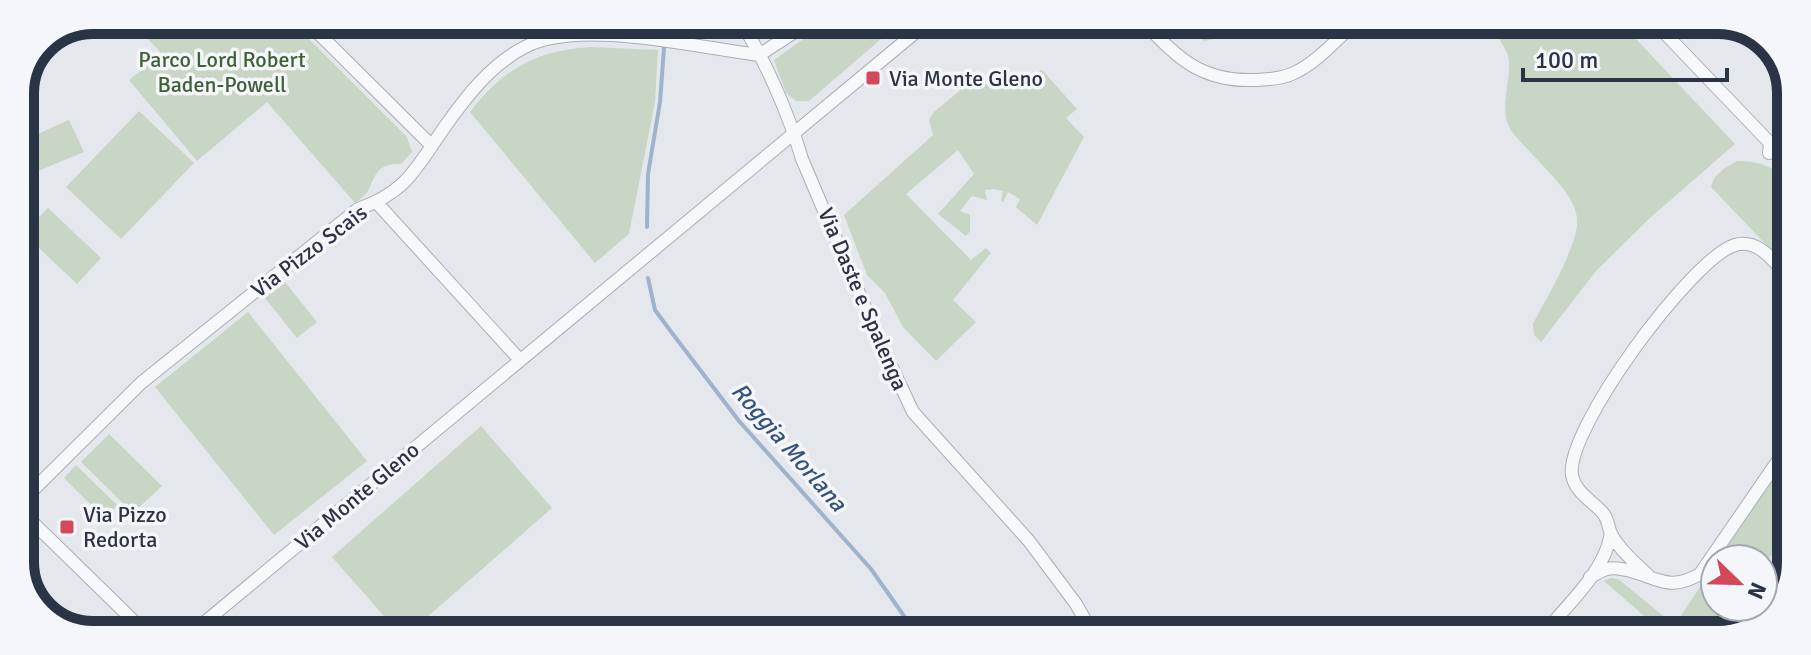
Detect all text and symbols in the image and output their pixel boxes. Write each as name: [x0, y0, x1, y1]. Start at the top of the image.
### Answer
scale bar: [1523, 32, 1727, 82]
text: 100 m: [1535, 45, 1598, 75]
park label: Parco Lord Robert Baden-Powell: [138, 46, 306, 98]
place label: Via Monte Gleno: [889, 65, 1043, 92]
marker: Via Monte Gleno: [864, 69, 882, 87]
street label: Via Pizzo Scais: [246, 199, 372, 303]
street label: Via Daste e Spalenga: [812, 204, 914, 394]
water label: Roggia Morlana: [725, 376, 854, 518]
street label: Via Monte Gleno: [289, 436, 425, 556]
place label: Via Pizzo Redorta: [83, 501, 167, 553]
marker: Via Pizzo Redorta: [58, 518, 76, 536]
north arrow: [1699, 543, 1779, 623]
text: N: [1742, 578, 1772, 603]

